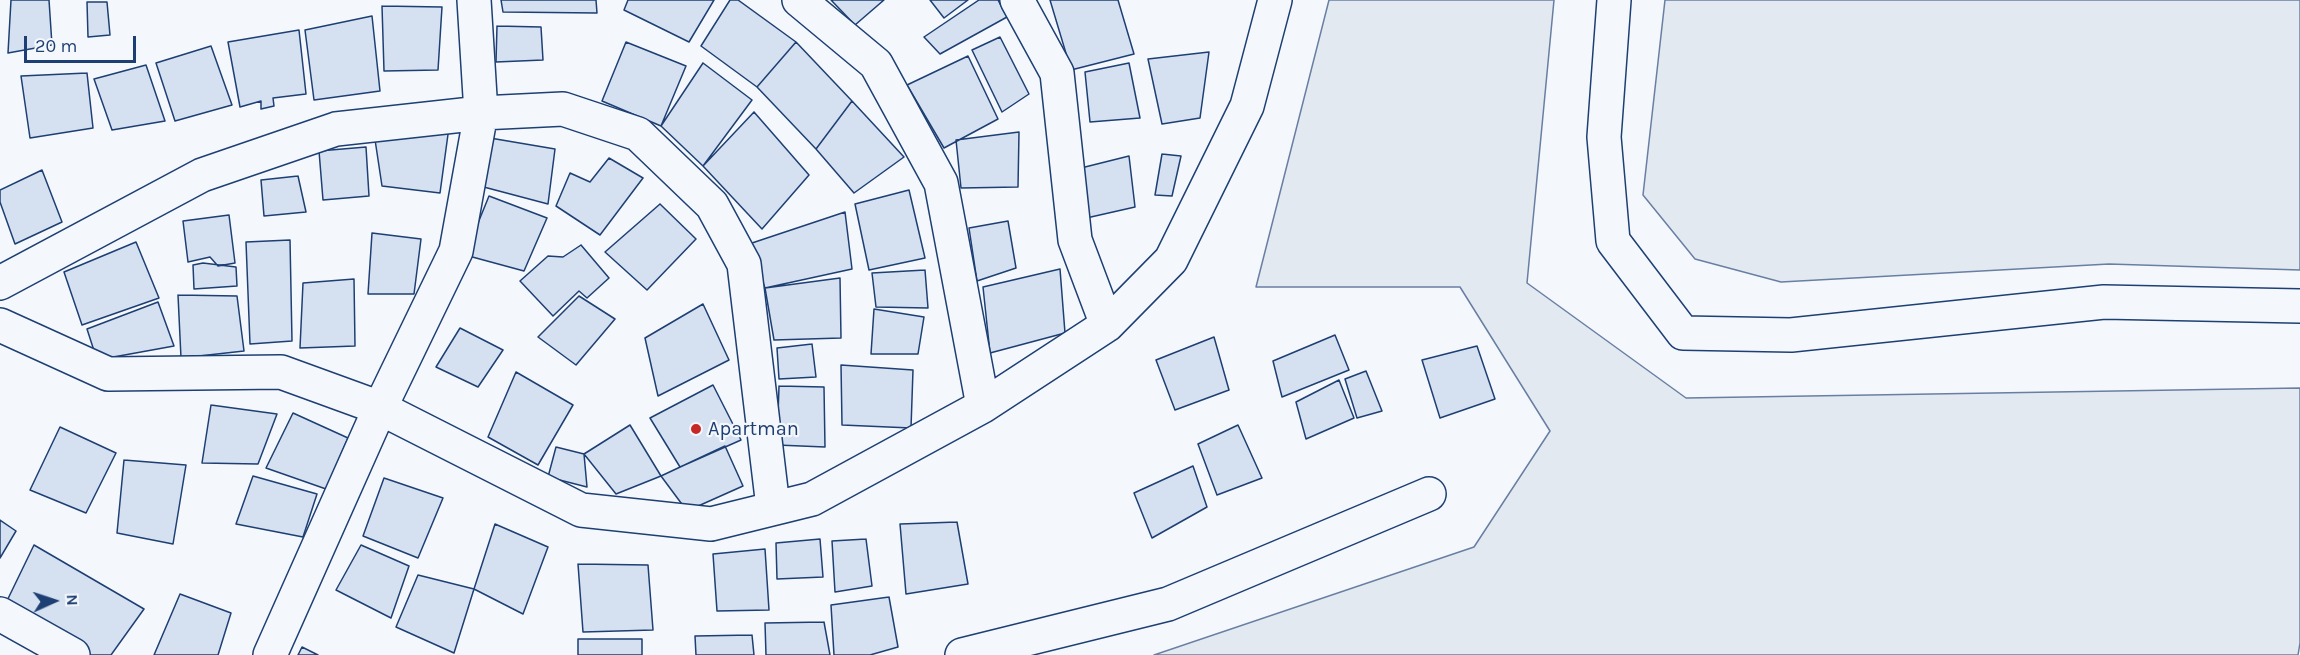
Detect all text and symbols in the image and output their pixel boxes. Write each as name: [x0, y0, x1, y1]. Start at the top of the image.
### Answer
scale bar: [27, 24, 140, 62]
text: 20 m: [35, 35, 77, 57]
place label: Apartman: [708, 417, 799, 441]
marker: Apartman: [689, 422, 703, 436]
north arrow: [24, 571, 84, 631]
text: N: [63, 594, 82, 606]

